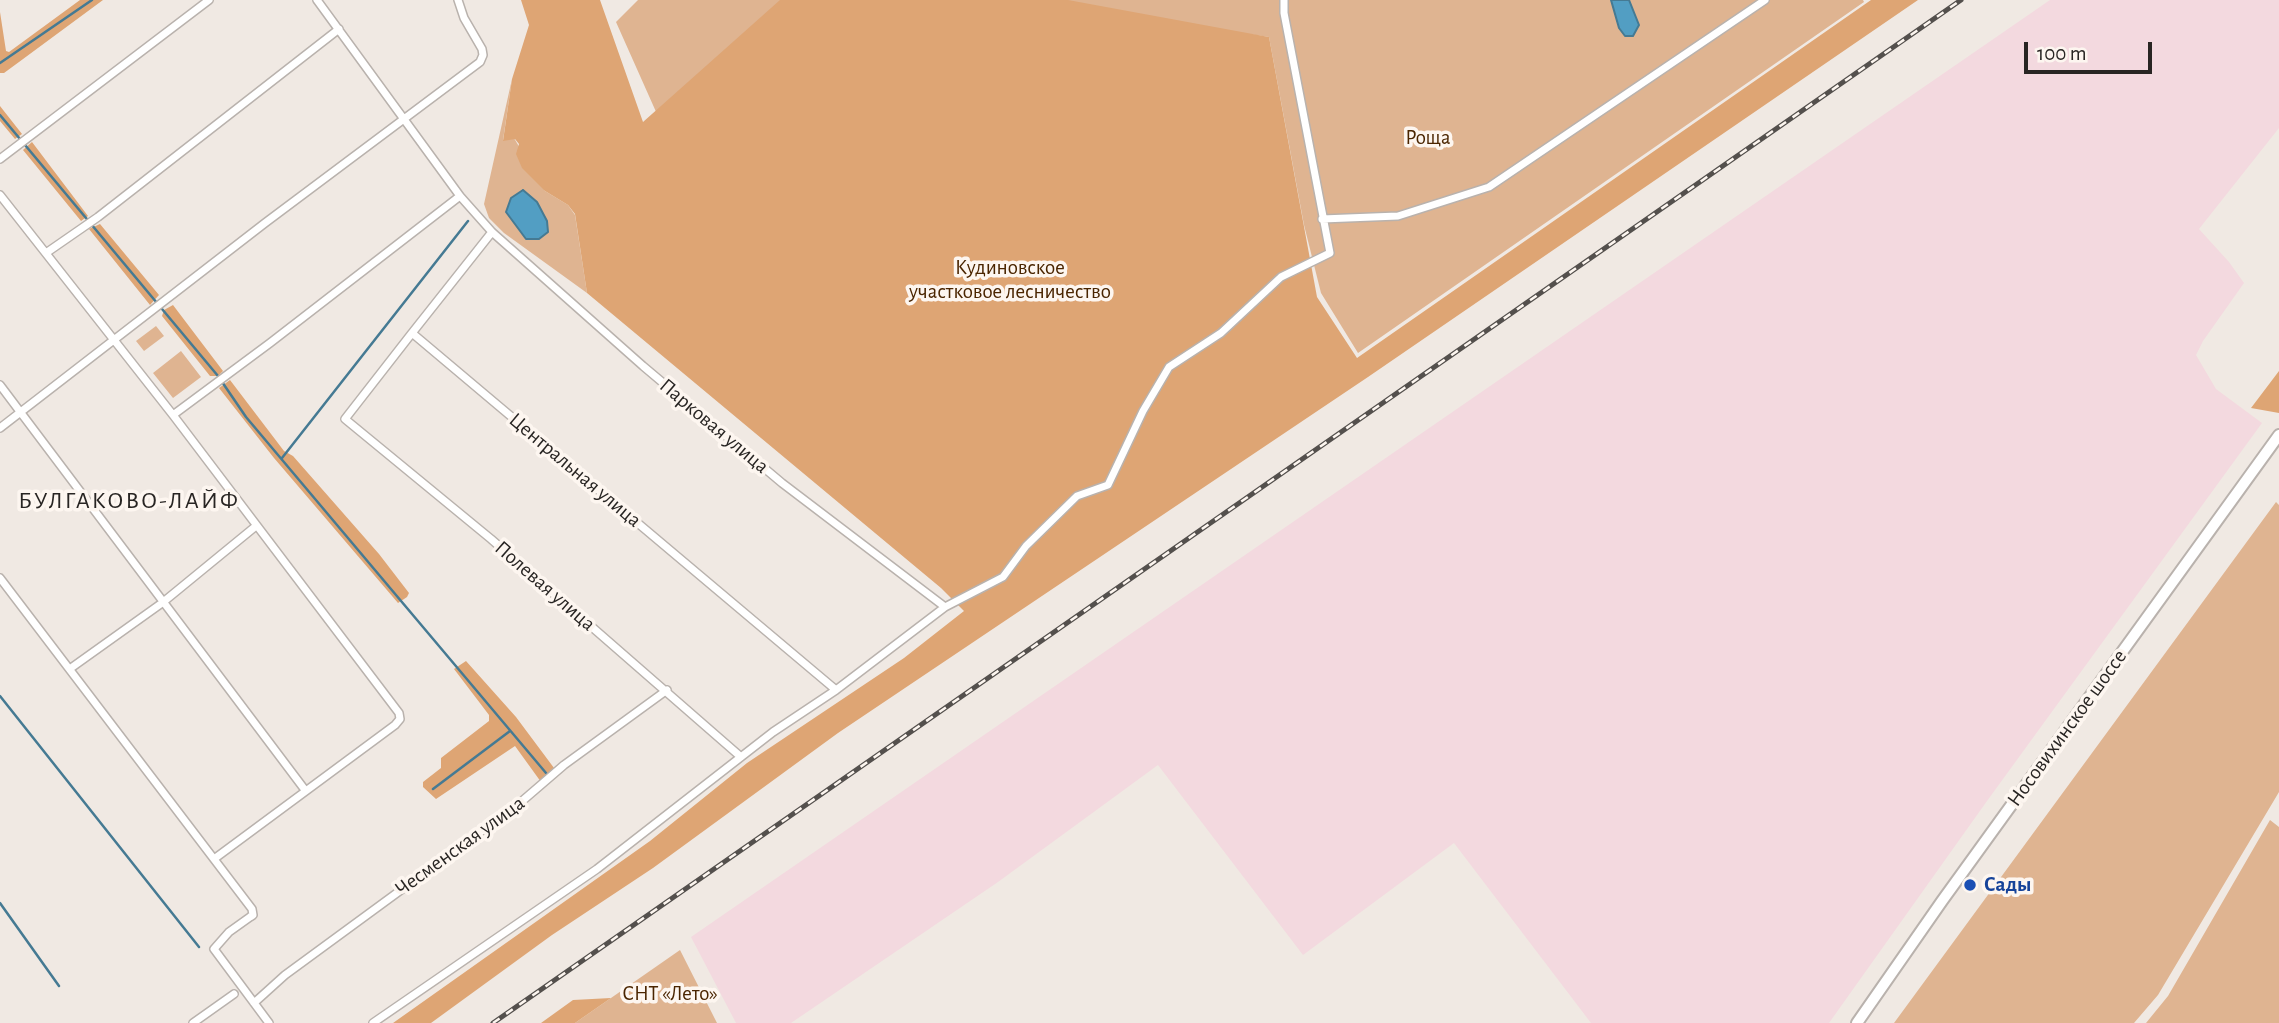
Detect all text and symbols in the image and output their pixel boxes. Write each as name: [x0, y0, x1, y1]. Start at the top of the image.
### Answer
scale bar: [2027, 28, 2155, 72]
text: 100 m: [2037, 43, 2087, 64]
park label: Роща: [1405, 125, 1451, 151]
park label: Кудиновское участковое лесничество: [909, 255, 1111, 305]
street label: Парковая улица: [654, 373, 774, 479]
street label: Центральная улица: [504, 407, 646, 533]
district label: БУЛГАКОВО-ЛАЙФ: [20, 487, 238, 515]
street label: Полевая улица: [489, 535, 601, 637]
street label: Носовихинское шоссе: [2002, 645, 2132, 811]
street label: Чесменская улица: [390, 791, 530, 901]
place label: Сады: [1984, 872, 2031, 898]
marker: Сады: [1962, 877, 1978, 893]
park label: СНТ «Лето»: [622, 981, 718, 1007]

